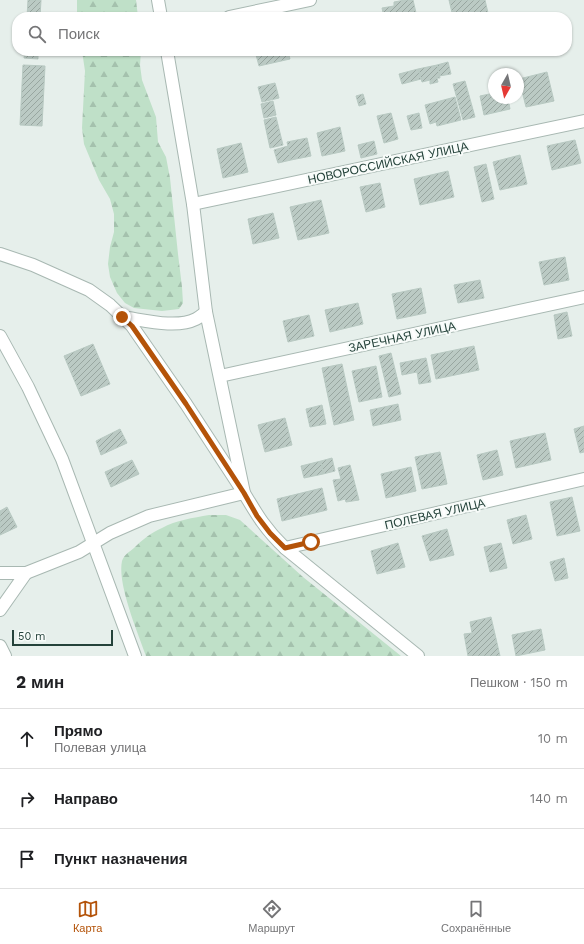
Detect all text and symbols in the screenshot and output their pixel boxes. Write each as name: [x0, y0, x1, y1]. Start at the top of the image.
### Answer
search box: [12, 12, 572, 56]
icon: search: [26, 23, 48, 45]
text: Поиск: [58, 25, 100, 43]
north arrow: [488, 68, 524, 104]
street label: НОВОРОССИЙСКАЯ УЛИЦА: [306, 138, 469, 187]
route end: [113, 308, 131, 326]
street label: ЗАРЕЧНАЯ УЛИЦА: [347, 319, 457, 355]
street label: ПОЛЕВАЯ УЛИЦА: [383, 496, 487, 532]
route start: [302, 533, 320, 551]
scale bar: [12, 628, 113, 647]
text: 50 m: [18, 630, 45, 643]
text: 2 мин: [16, 672, 64, 692]
text: Пешком · 150 m: [470, 675, 568, 690]
text: Прямо: [54, 722, 103, 740]
icon: ahead: [16, 728, 38, 750]
text: 10 m: [538, 731, 568, 746]
text: Полевая улица: [54, 740, 146, 755]
icon: right: [16, 788, 38, 810]
text: Направо: [54, 790, 118, 808]
text: 140 m: [530, 791, 568, 806]
icon: arrive: [16, 848, 38, 870]
text: Пункт назначения: [54, 850, 187, 868]
tab: Карта: [73, 898, 102, 935]
tab: Маршрут: [248, 898, 295, 935]
tab: Сохранённые: [441, 898, 511, 935]

